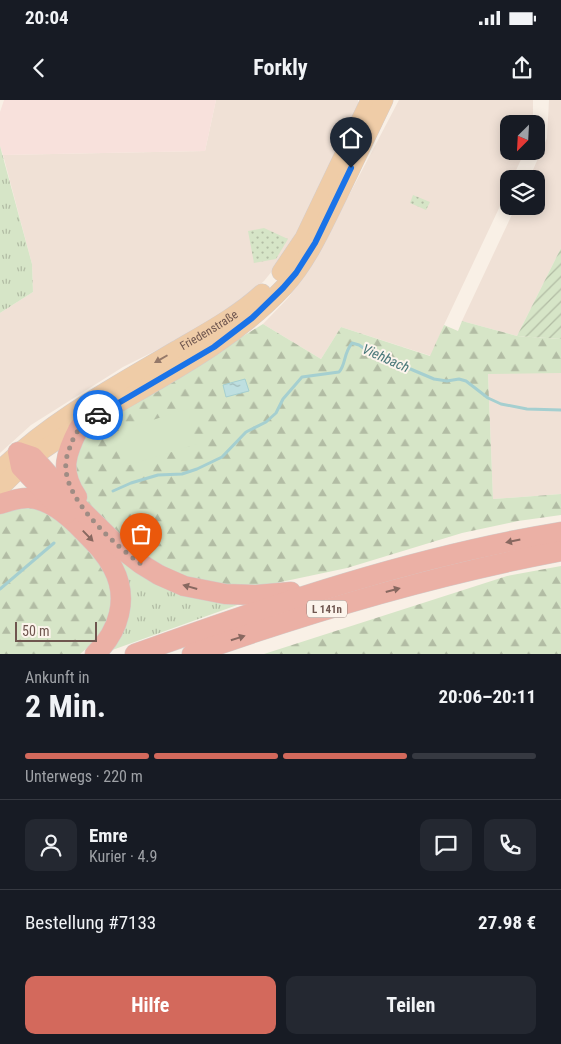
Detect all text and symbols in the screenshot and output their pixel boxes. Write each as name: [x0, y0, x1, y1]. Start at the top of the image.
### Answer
text: 20:04: [25, 6, 69, 29]
icon: back: [25, 54, 53, 82]
icon: share: [508, 54, 536, 82]
text: Forkly: [253, 55, 308, 80]
north arrow: [500, 115, 545, 160]
map controls: [500, 115, 545, 215]
pin: [330, 117, 372, 168]
icon: home: [337, 124, 365, 152]
button: layers: [500, 170, 545, 215]
street label: Friedenstraße: [177, 307, 241, 353]
water label: Viehbach: [360, 341, 412, 375]
one-way arrow: [154, 355, 167, 364]
courier: [73, 390, 123, 440]
icon: car: [84, 401, 112, 429]
pin: [120, 513, 162, 564]
icon: bag: [127, 520, 155, 548]
one-way arrow: [81, 529, 93, 541]
one-way arrow: [506, 537, 521, 545]
one-way arrow: [182, 583, 197, 591]
one-way arrow: [385, 586, 400, 594]
road number: L 141n: [307, 600, 347, 618]
scale bar: [15, 619, 98, 642]
text: 50 m: [22, 623, 50, 639]
one-way arrow: [230, 634, 245, 641]
text: Ankunft in: [25, 668, 90, 687]
text: 20:06–20:11: [438, 685, 536, 708]
text: 2 Min.: [25, 687, 106, 725]
text: Unterwegs · 220 m: [25, 767, 143, 786]
button: person: [25, 819, 77, 871]
button: chat: [420, 819, 472, 871]
button: phone: [484, 819, 536, 871]
text: Emre: [89, 824, 128, 847]
text: Kurier · 4.9: [89, 847, 157, 866]
text: Bestellung #7133: [25, 911, 156, 934]
text: 27.98 €: [478, 911, 536, 934]
button: Hilfe: [25, 976, 276, 1034]
button: Teilen: [286, 976, 536, 1034]

